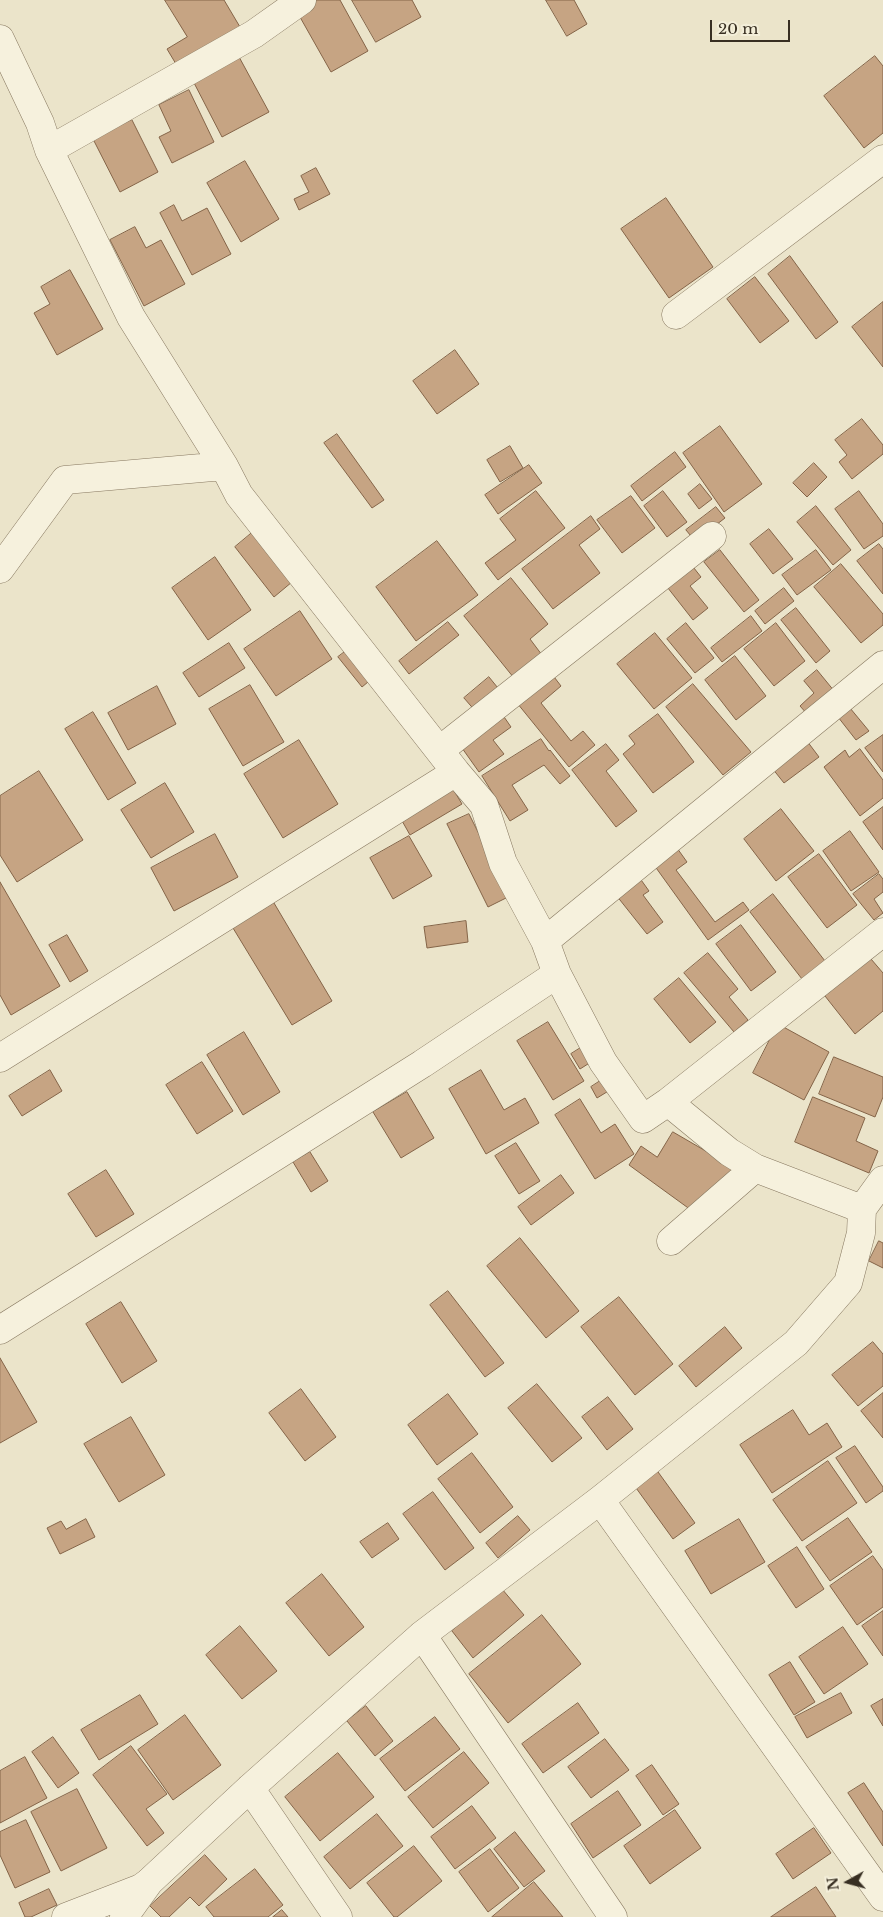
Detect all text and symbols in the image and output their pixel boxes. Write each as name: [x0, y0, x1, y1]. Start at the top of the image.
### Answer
scale bar: [713, 10, 793, 42]
text: 20 m: [718, 19, 758, 38]
north arrow: [823, 1857, 873, 1907]
text: N: [823, 1876, 843, 1891]

